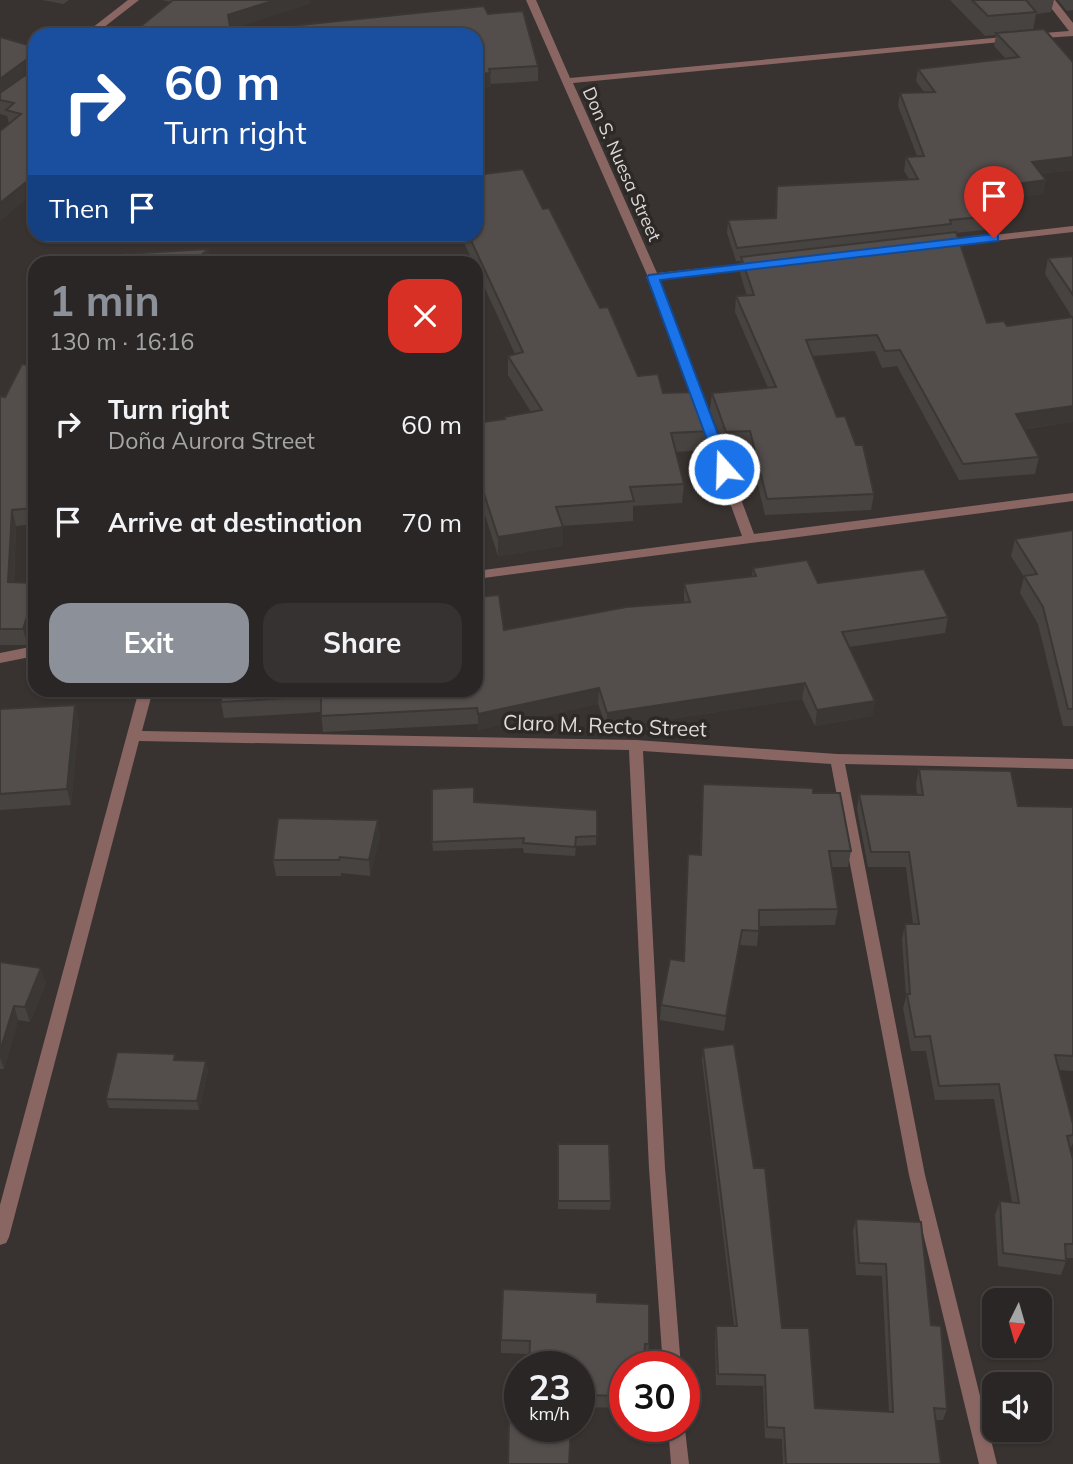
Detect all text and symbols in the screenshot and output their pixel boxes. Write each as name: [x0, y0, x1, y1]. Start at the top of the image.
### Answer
text: 60 m: [164, 51, 280, 112]
icon: right: [49, 56, 140, 147]
street label: Don S. Nuesa Street: [578, 83, 666, 245]
text: Turn right: [164, 112, 307, 152]
pin: [964, 166, 1024, 238]
icon: arrive: [975, 177, 1013, 215]
icon: arrive: [123, 189, 161, 227]
text: Then: [49, 192, 109, 225]
text: 1 min: [49, 274, 160, 327]
button: close: [388, 279, 462, 353]
text: 130 m · 16:16: [49, 327, 194, 356]
text: Turn right: [108, 393, 229, 426]
icon: right: [49, 405, 87, 443]
text: 60 m: [401, 408, 462, 441]
text: Doña Aurora Street: [108, 426, 315, 455]
position arrow: [687, 432, 761, 506]
icon: arrive: [49, 503, 87, 541]
text: Arrive at destination: [108, 506, 363, 539]
text: 70 m: [401, 506, 462, 539]
button: Exit: [49, 603, 249, 683]
button: Share: [263, 603, 462, 683]
street label: Claro M. Recto Street: [503, 708, 707, 742]
north arrow: [982, 1288, 1052, 1358]
map controls: [982, 1288, 1052, 1442]
speed limit sign: 30: [609, 1351, 700, 1442]
text: 23: [528, 1365, 571, 1409]
button: sound: [982, 1372, 1052, 1442]
text: km/h: [529, 1402, 570, 1425]

